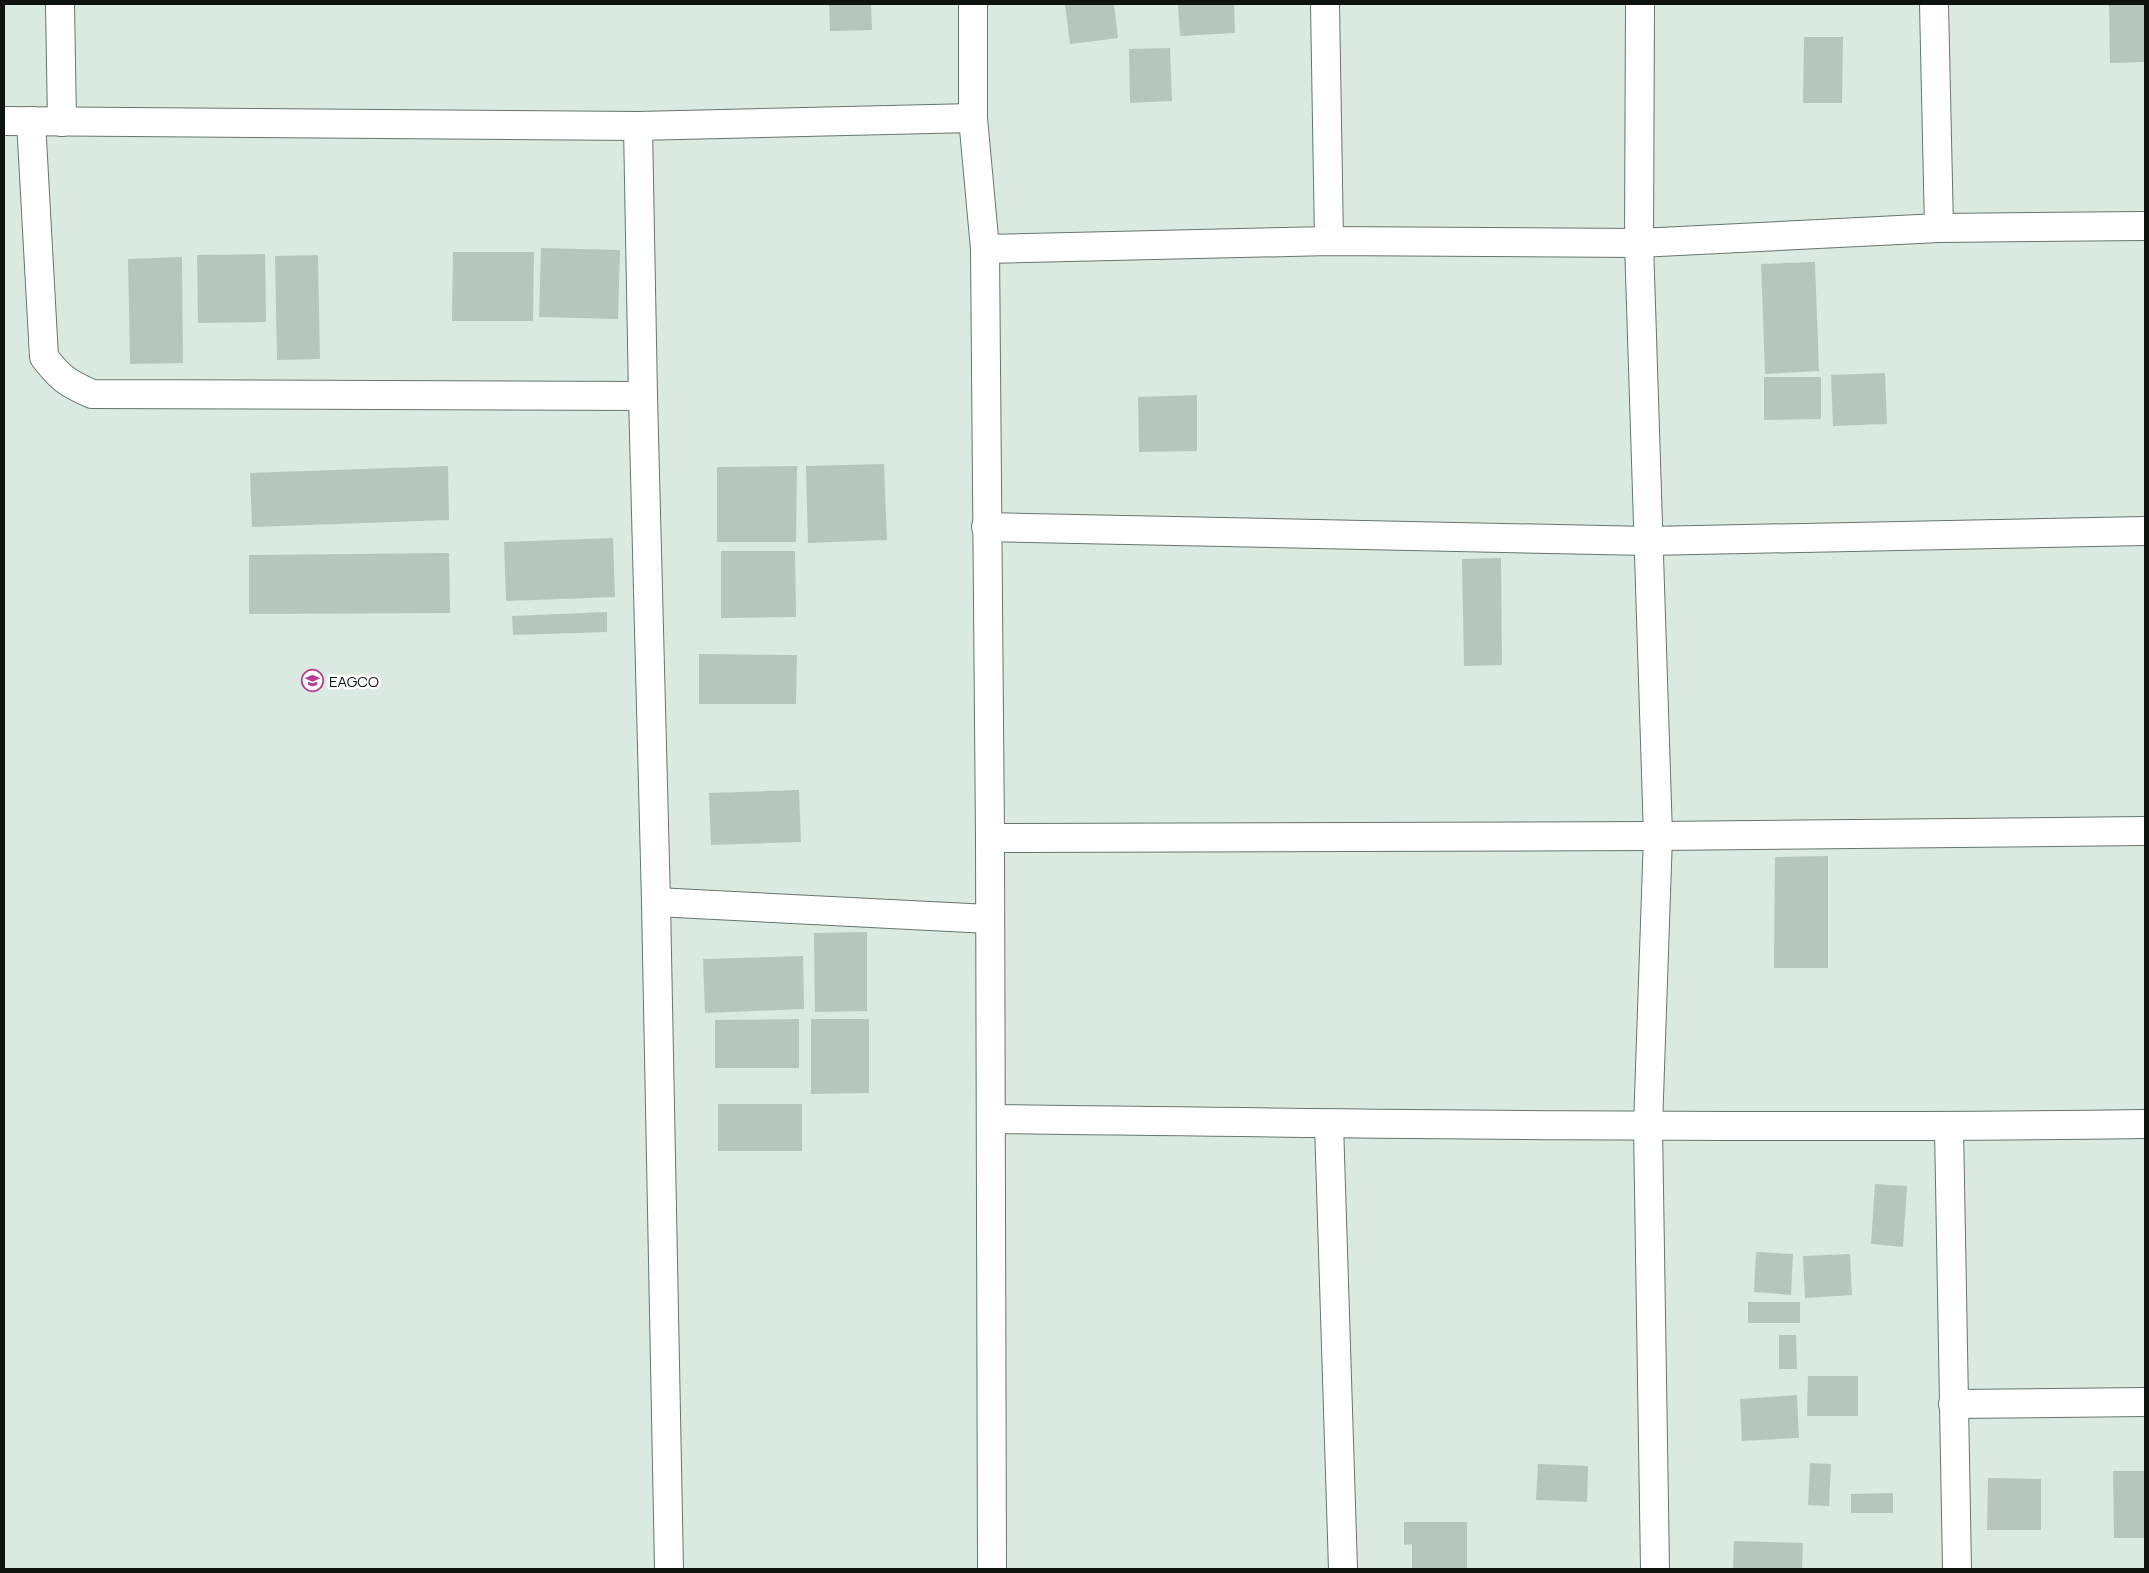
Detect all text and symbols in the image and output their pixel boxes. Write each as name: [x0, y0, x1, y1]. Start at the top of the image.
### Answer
school or university icon: EAGCO: [301, 669, 325, 693]
place label: EAGCO: [329, 671, 379, 692]

